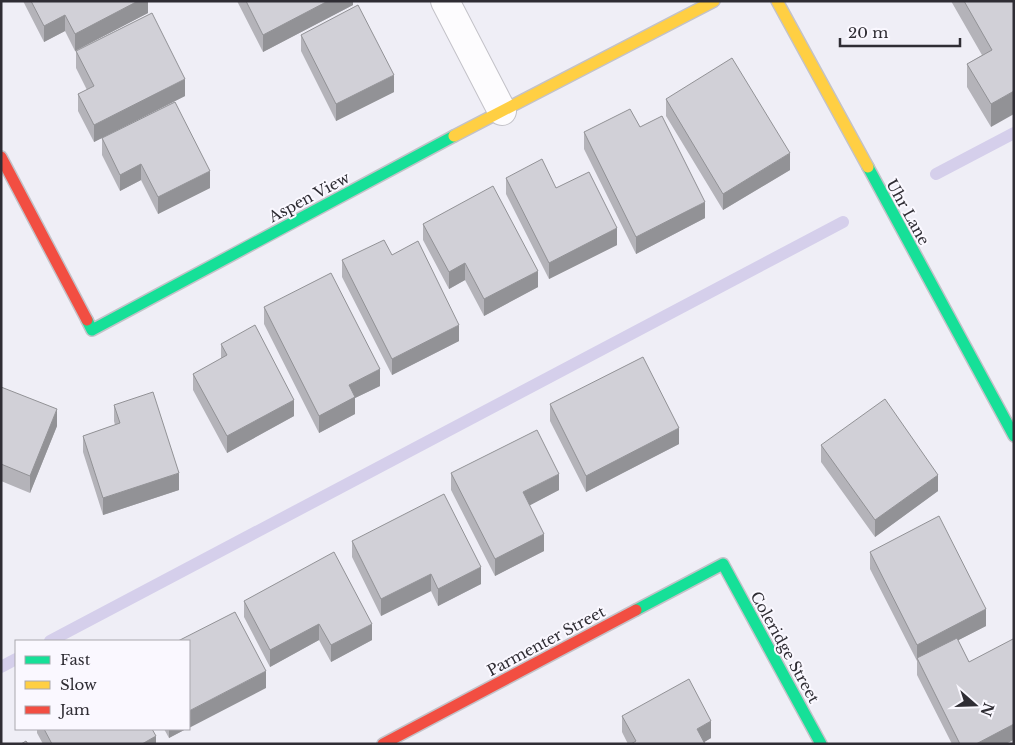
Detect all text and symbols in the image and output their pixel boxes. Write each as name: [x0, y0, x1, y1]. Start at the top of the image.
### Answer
scale bar: [840, 15, 960, 47]
text: 20 m: [848, 23, 888, 42]
street label: Aspen View: [264, 168, 353, 227]
street label: Uhr Lane: [882, 176, 934, 248]
street label: Coleridge Street: [746, 588, 824, 706]
street label: Parmenter Street: [484, 602, 609, 680]
legend: [15, 640, 190, 730]
text: Fast: [60, 650, 91, 669]
text: Slow: [60, 675, 97, 694]
north arrow: [950, 680, 1000, 730]
text: Jam: [58, 700, 90, 719]
text: N: [977, 700, 998, 719]

